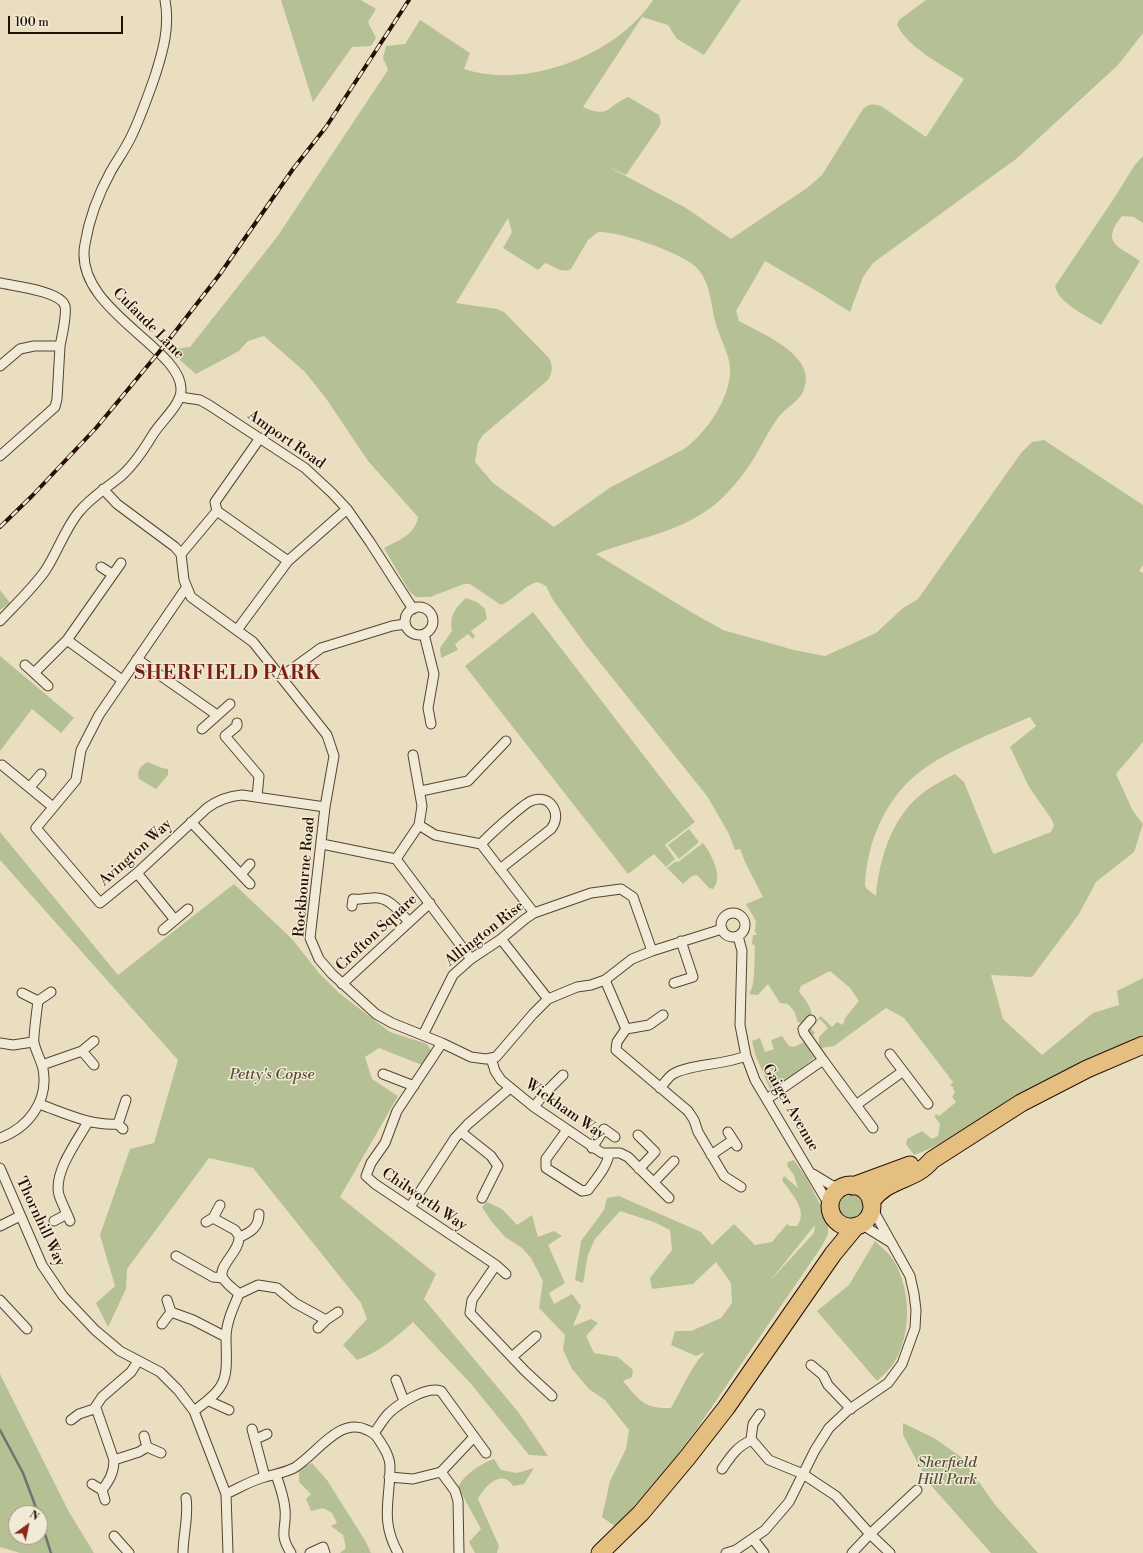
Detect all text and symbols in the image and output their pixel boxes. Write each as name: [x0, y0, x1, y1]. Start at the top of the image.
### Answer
scale bar: [10, 8, 125, 34]
text: 100 m: [15, 15, 49, 30]
street label: Cufaude Lane: [109, 285, 187, 363]
street label: Amport Road: [244, 407, 328, 473]
district label: SHERFIELD PARK: [134, 663, 322, 685]
street label: Avington Way: [96, 816, 176, 890]
street label: Rockbourne Road: [291, 816, 319, 938]
street label: Crofton Square: [333, 891, 421, 975]
street label: Allington Rise: [442, 897, 528, 971]
street label: Gaiger Avenue: [758, 1061, 822, 1155]
park label: Petty's Copse: [230, 1066, 314, 1084]
street label: Wickham Way: [522, 1076, 608, 1144]
street label: Chilworth Way: [378, 1165, 470, 1235]
street label: Thornhill Way: [11, 1174, 69, 1270]
park label: Sherfield Hill Park: [917, 1454, 977, 1489]
north arrow: [8, 1505, 48, 1545]
text: N: [27, 1508, 41, 1524]

